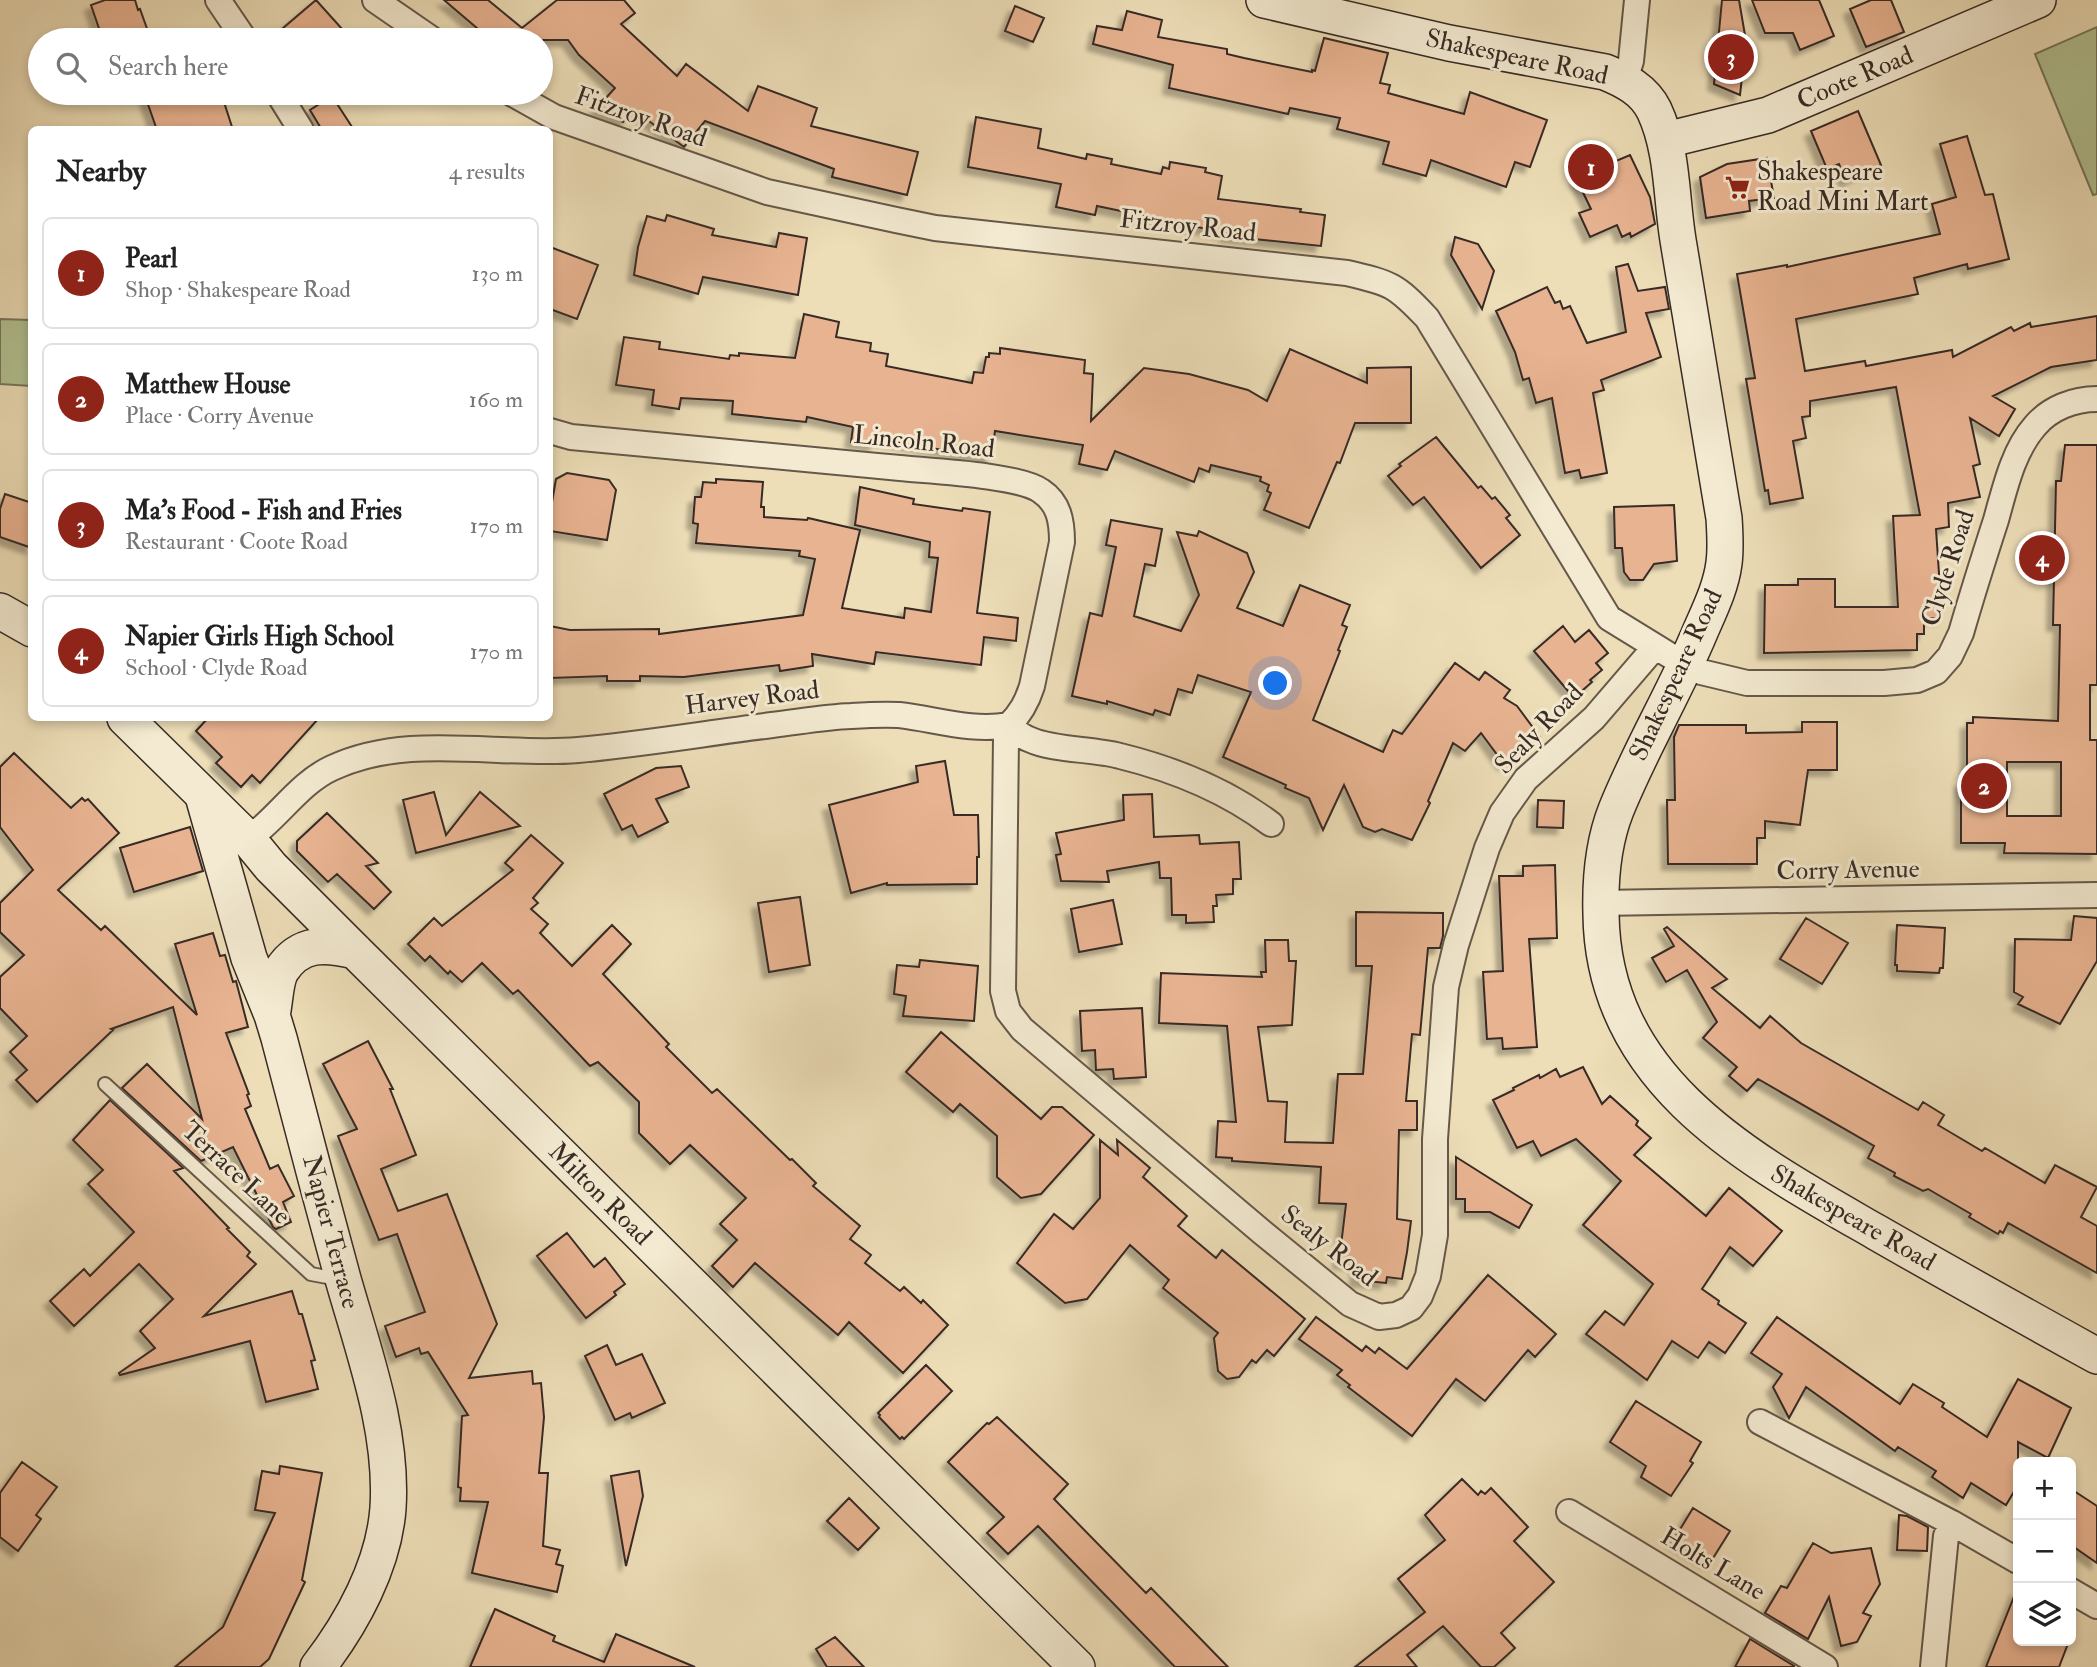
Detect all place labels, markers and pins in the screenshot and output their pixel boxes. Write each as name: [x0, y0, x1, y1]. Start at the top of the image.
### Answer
pin: 3: [1708, 31, 1754, 83]
pin: 1: [1568, 141, 1614, 193]
place label: Shakespeare Road Mini Mart: [1757, 156, 1929, 218]
supermarket icon: Shakespeare Road Mini Mart: [1723, 173, 1751, 201]
pin: 4: [2019, 532, 2065, 584]
pin: 2: [1961, 760, 2007, 812]

